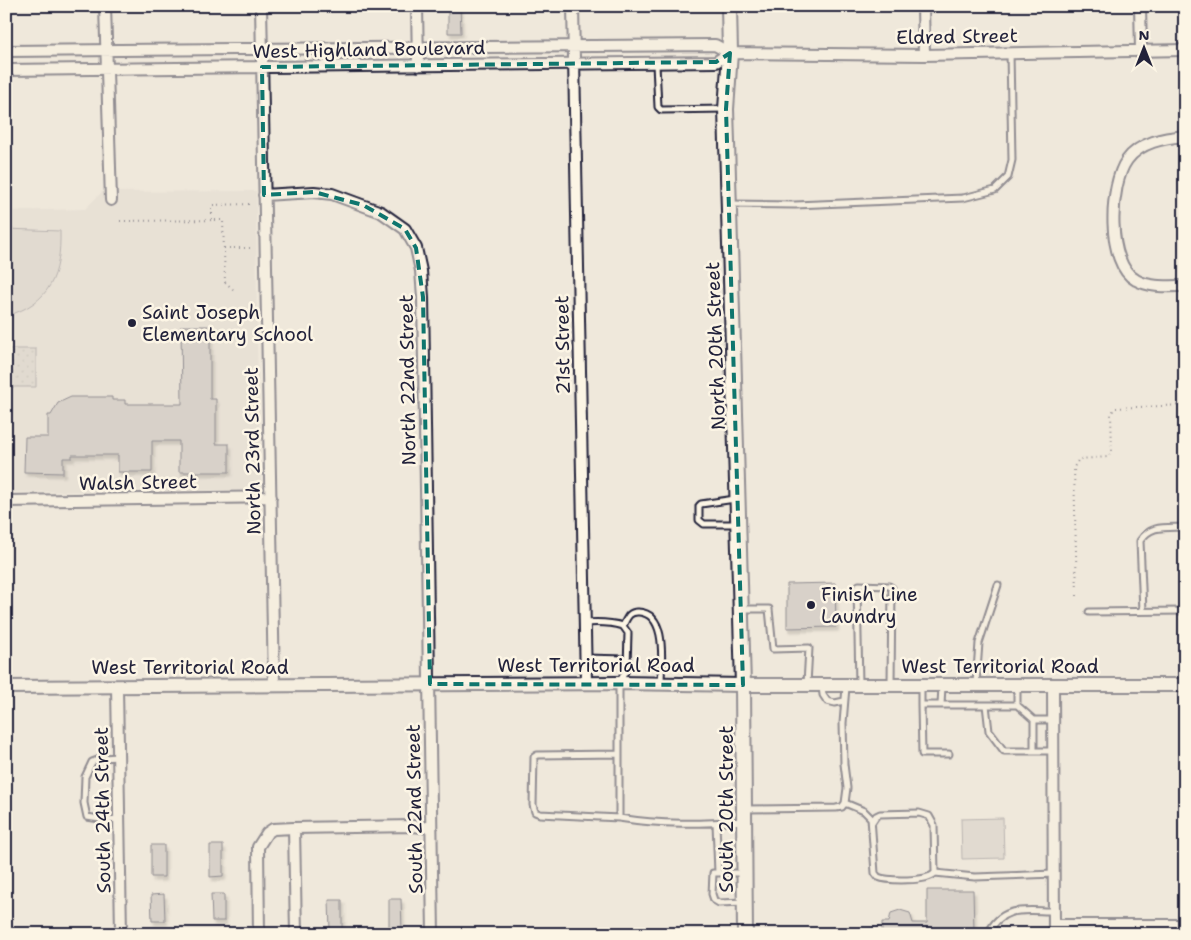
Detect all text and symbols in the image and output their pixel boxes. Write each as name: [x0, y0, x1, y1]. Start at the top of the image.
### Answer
north arrow: [1118, 22, 1168, 72]
street label: Eldred Street: [896, 23, 1018, 50]
text: N: [1138, 26, 1150, 44]
street label: West Highland Boulevard: [252, 35, 486, 64]
street label: North 20th Street: [700, 261, 731, 431]
street label: North 22nd Street: [394, 294, 421, 466]
street label: 21st Street: [549, 295, 576, 395]
place label: Saint Joseph Elementary School: [142, 300, 313, 347]
marker: Saint Joseph Elementary School: [126, 317, 138, 329]
street label: North 23rd Street: [239, 367, 266, 535]
street label: Walsh Street: [79, 469, 197, 496]
place label: Finish Line Laundry: [821, 582, 918, 629]
marker: Finish Line Laundry: [805, 599, 817, 611]
street label: West Territorial Road: [497, 653, 695, 678]
street label: West Territorial Road: [901, 654, 1099, 679]
street label: West Territorial Road: [91, 655, 289, 680]
street label: South 22nd Street: [401, 724, 428, 894]
street label: South 20th Street: [714, 725, 739, 893]
street label: South 24th Street: [89, 727, 116, 893]

